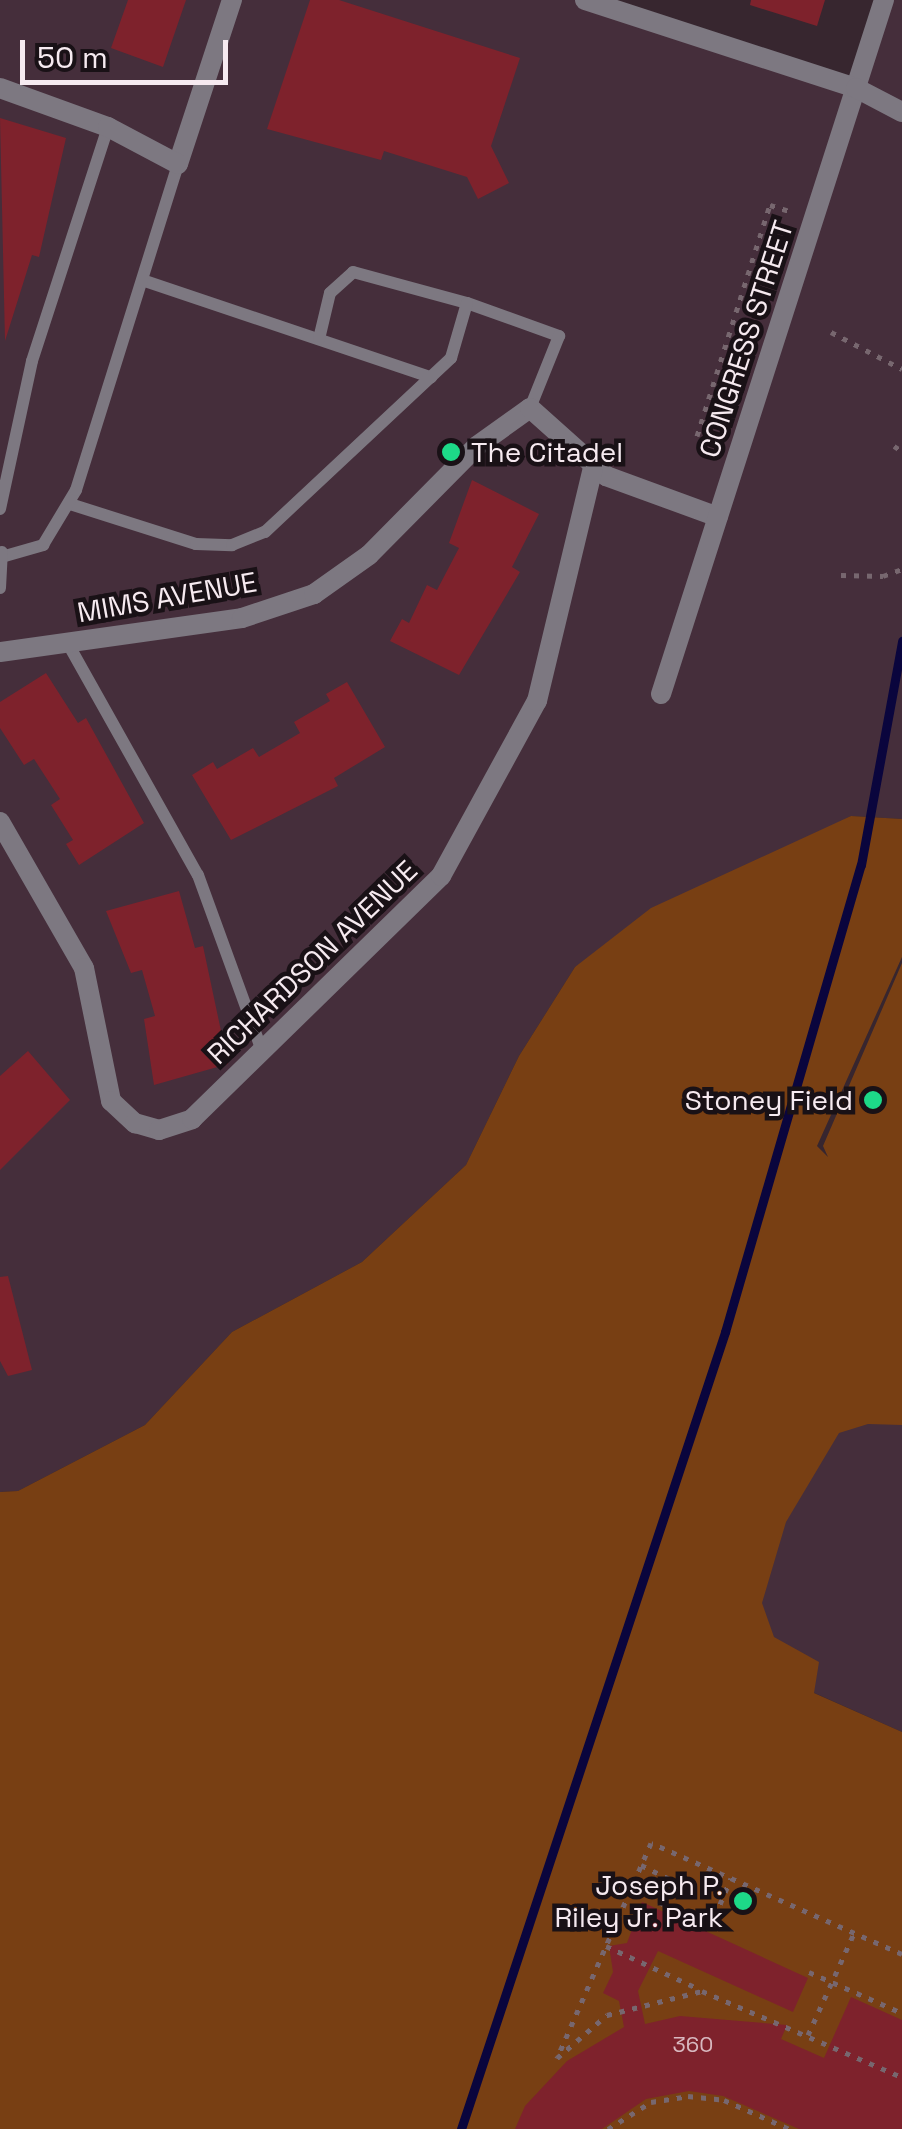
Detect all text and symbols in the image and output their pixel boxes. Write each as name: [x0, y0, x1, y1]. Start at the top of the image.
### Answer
scale bar: [25, 20, 232, 82]
text: 50 m: [37, 38, 108, 77]
street label: CONGRESS STREET: [692, 216, 800, 462]
place label: The Citadel: [471, 435, 623, 469]
marker: The Citadel: [440, 441, 462, 463]
street label: MIMS AVENUE: [75, 565, 259, 629]
street label: RICHARDSON AVENUE: [200, 853, 424, 1071]
place label: Stoney Field: [685, 1083, 853, 1117]
marker: Stoney Field: [862, 1089, 884, 1111]
place label: Joseph P. Riley Jr. Park: [554, 1868, 723, 1934]
marker: Joseph P. Riley Jr. Park: [732, 1890, 754, 1912]
house number: 360: [673, 2032, 713, 2058]

